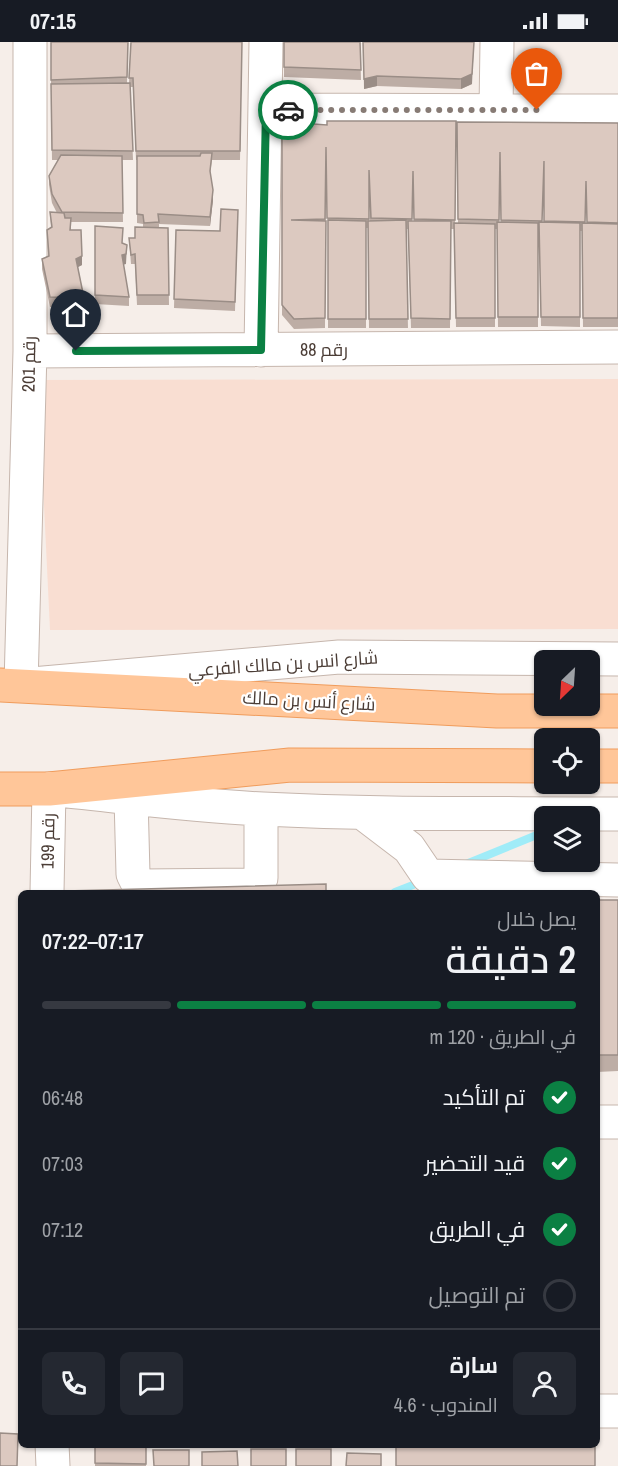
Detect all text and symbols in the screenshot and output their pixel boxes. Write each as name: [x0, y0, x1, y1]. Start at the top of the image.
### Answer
text: 07:15: [30, 6, 76, 36]
pin: [511, 48, 562, 110]
icon: bag: [520, 57, 553, 90]
courier: [258, 80, 318, 140]
icon: car: [272, 94, 305, 127]
pin: [50, 289, 101, 351]
icon: home: [59, 298, 92, 331]
street label: رقم 201: [16, 336, 41, 392]
street label: رقم 88: [300, 337, 348, 362]
street label: شارع انس بن مالك الفرعي: [187, 644, 379, 685]
north arrow: [534, 650, 600, 716]
map controls: [534, 650, 600, 872]
street label: شارع أنس بن مالك: [242, 685, 376, 716]
button: locate: [534, 728, 600, 794]
button: layers: [534, 806, 600, 872]
street label: رقم 199: [35, 813, 60, 869]
text: يصل خلال: [497, 905, 576, 932]
text: 07:17–07:22: [42, 926, 144, 956]
text: 2 دقيقة: [445, 933, 576, 985]
text: في الطريق · 120 m: [430, 1023, 576, 1050]
icon: check: [543, 1081, 576, 1114]
text: تم التأكيد: [443, 1082, 525, 1112]
text: 06:48: [42, 1084, 83, 1111]
icon: check: [543, 1147, 576, 1180]
text: قيد التحضير: [425, 1148, 525, 1178]
text: 07:03: [42, 1150, 83, 1177]
icon: check: [543, 1213, 576, 1246]
text: في الطريق: [429, 1214, 525, 1244]
text: 07:12: [42, 1216, 83, 1243]
text: تم التوصيل: [429, 1280, 525, 1310]
text: سارة: [450, 1350, 498, 1380]
button: phone: [42, 1352, 105, 1415]
button: chat: [120, 1352, 183, 1415]
button: person: [513, 1352, 576, 1415]
text: المندوب · 4.6: [394, 1391, 498, 1418]

